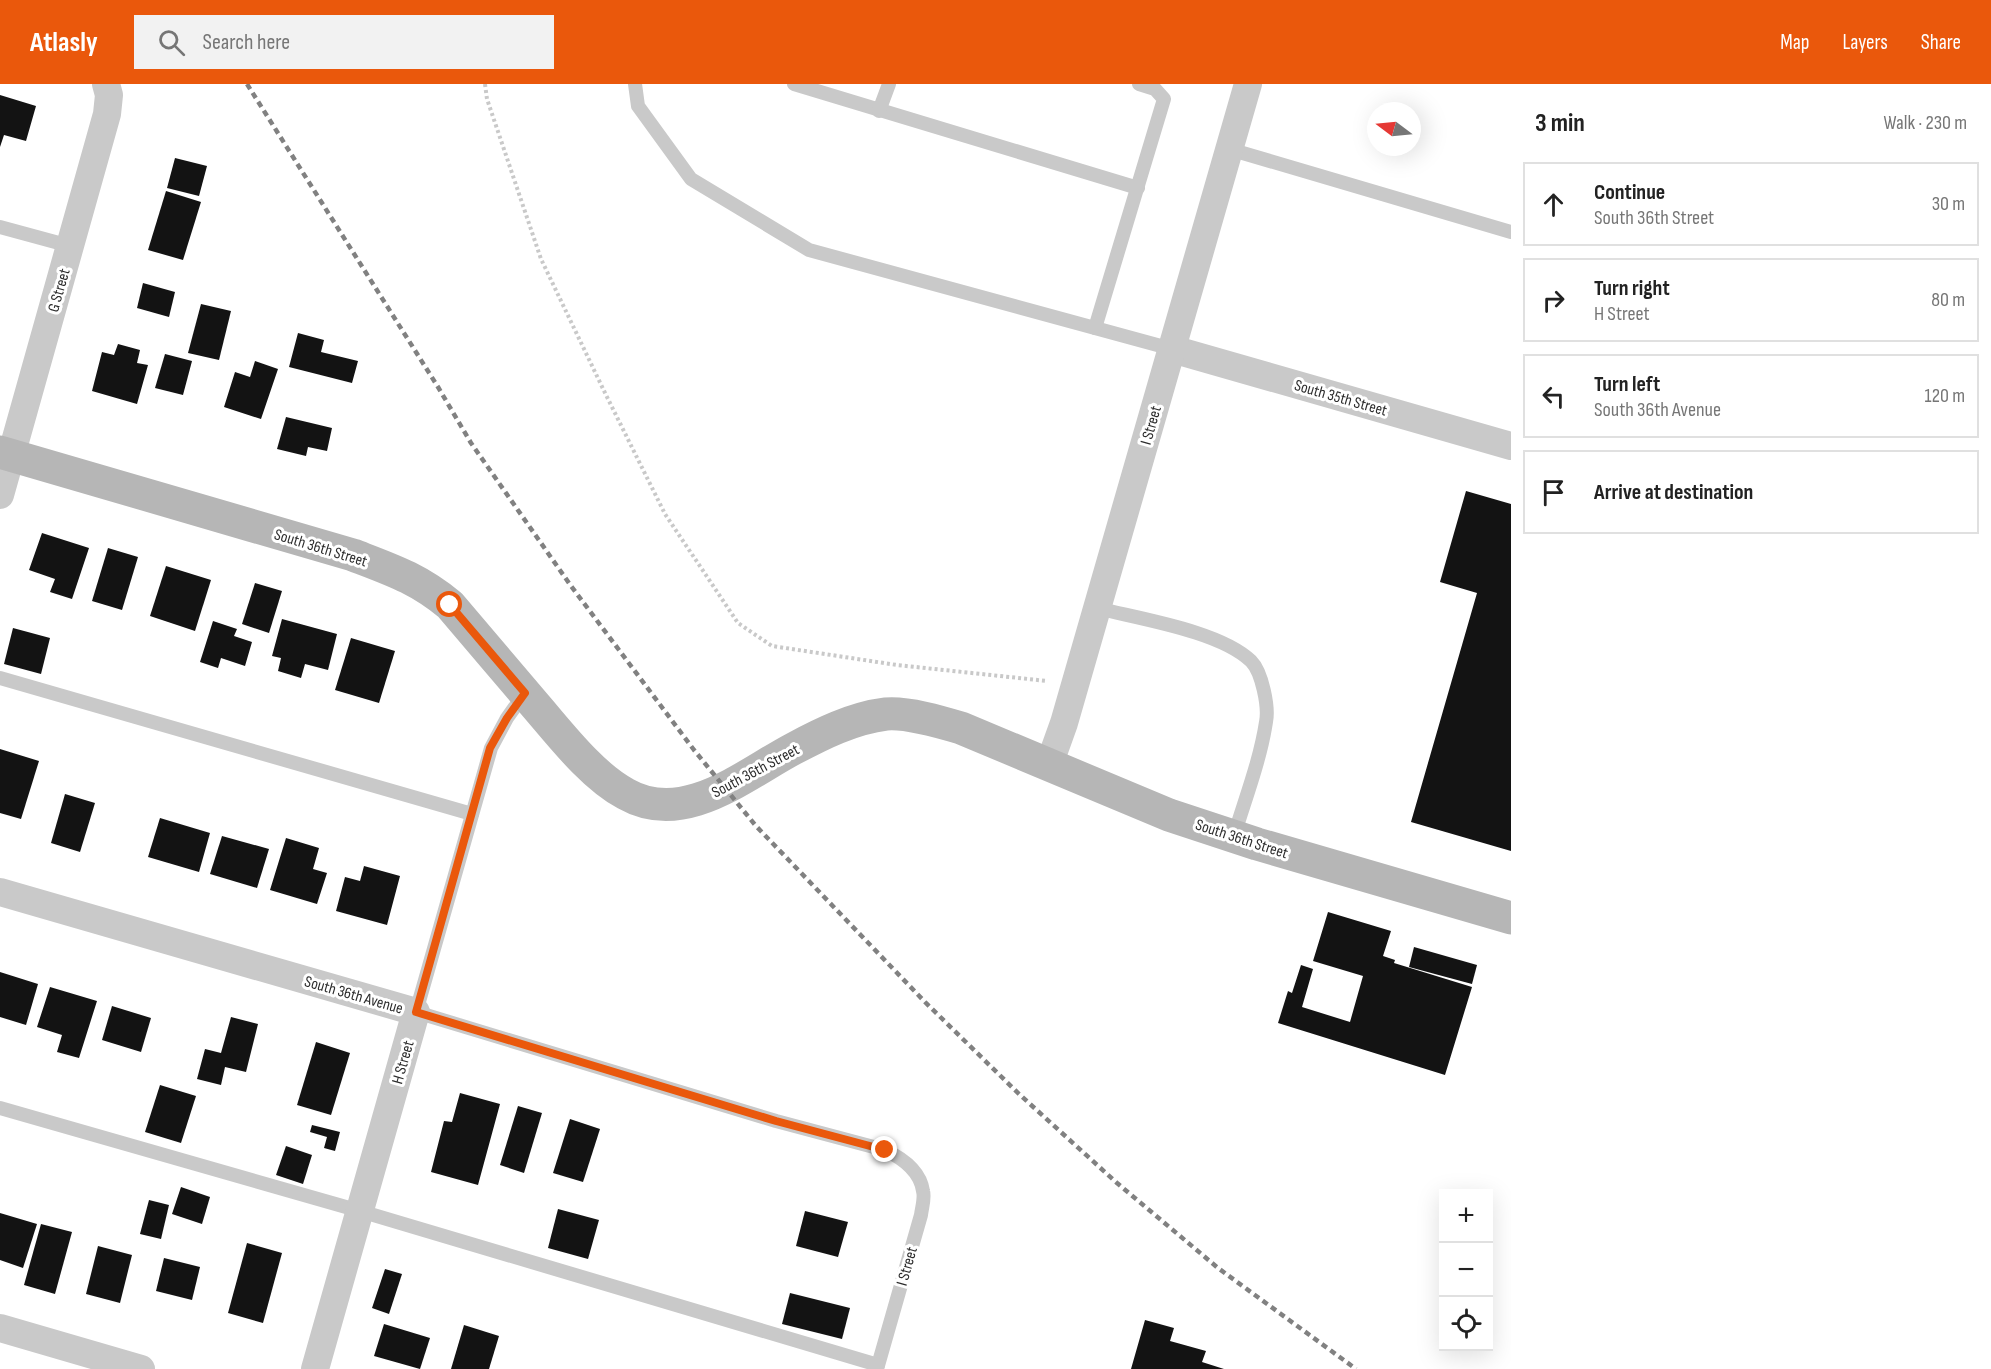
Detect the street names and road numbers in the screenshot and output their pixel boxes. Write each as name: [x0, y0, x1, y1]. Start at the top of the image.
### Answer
street label: G Street: [44, 266, 75, 314]
street label: South 35th Street: [1292, 376, 1389, 421]
street label: I Street: [1137, 404, 1166, 447]
street label: South 36th Street: [272, 525, 369, 572]
street label: South 36th Street: [709, 740, 803, 802]
street label: South 36th Street: [1193, 816, 1290, 863]
street label: South 36th Avenue: [302, 972, 405, 1019]
street label: H Street: [388, 1038, 419, 1086]
street label: I Street: [893, 1245, 922, 1288]

